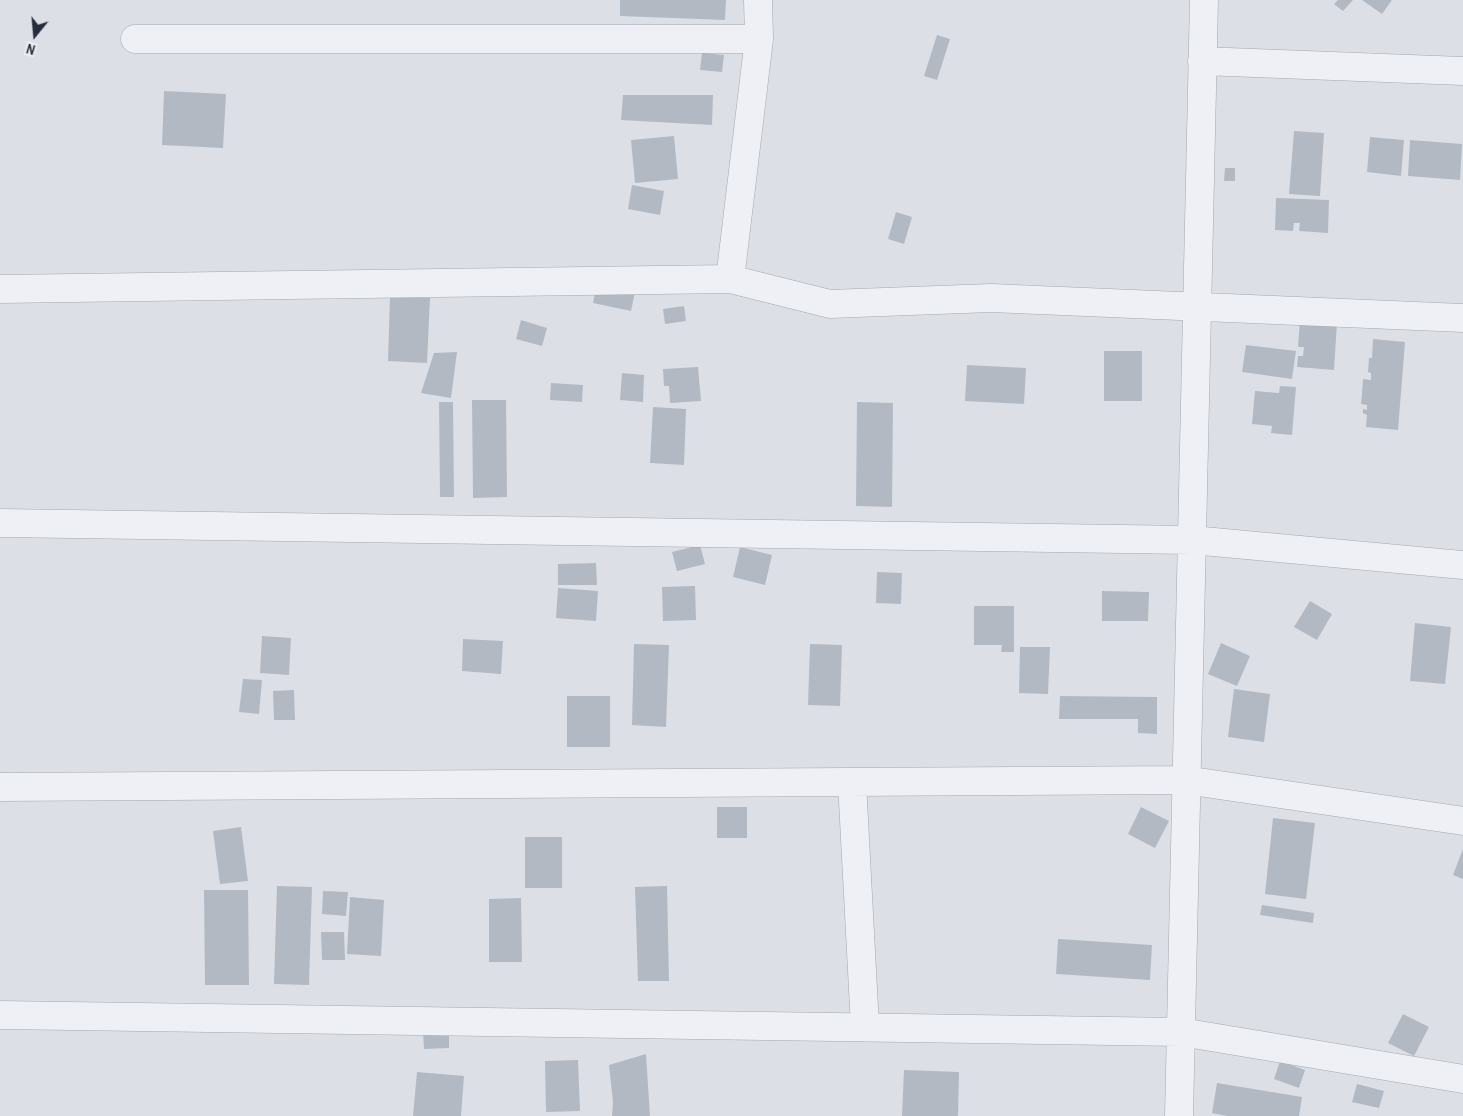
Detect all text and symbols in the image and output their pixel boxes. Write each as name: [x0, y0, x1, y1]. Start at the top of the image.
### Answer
north arrow: [10, 10, 60, 60]
text: N: [24, 40, 37, 59]

